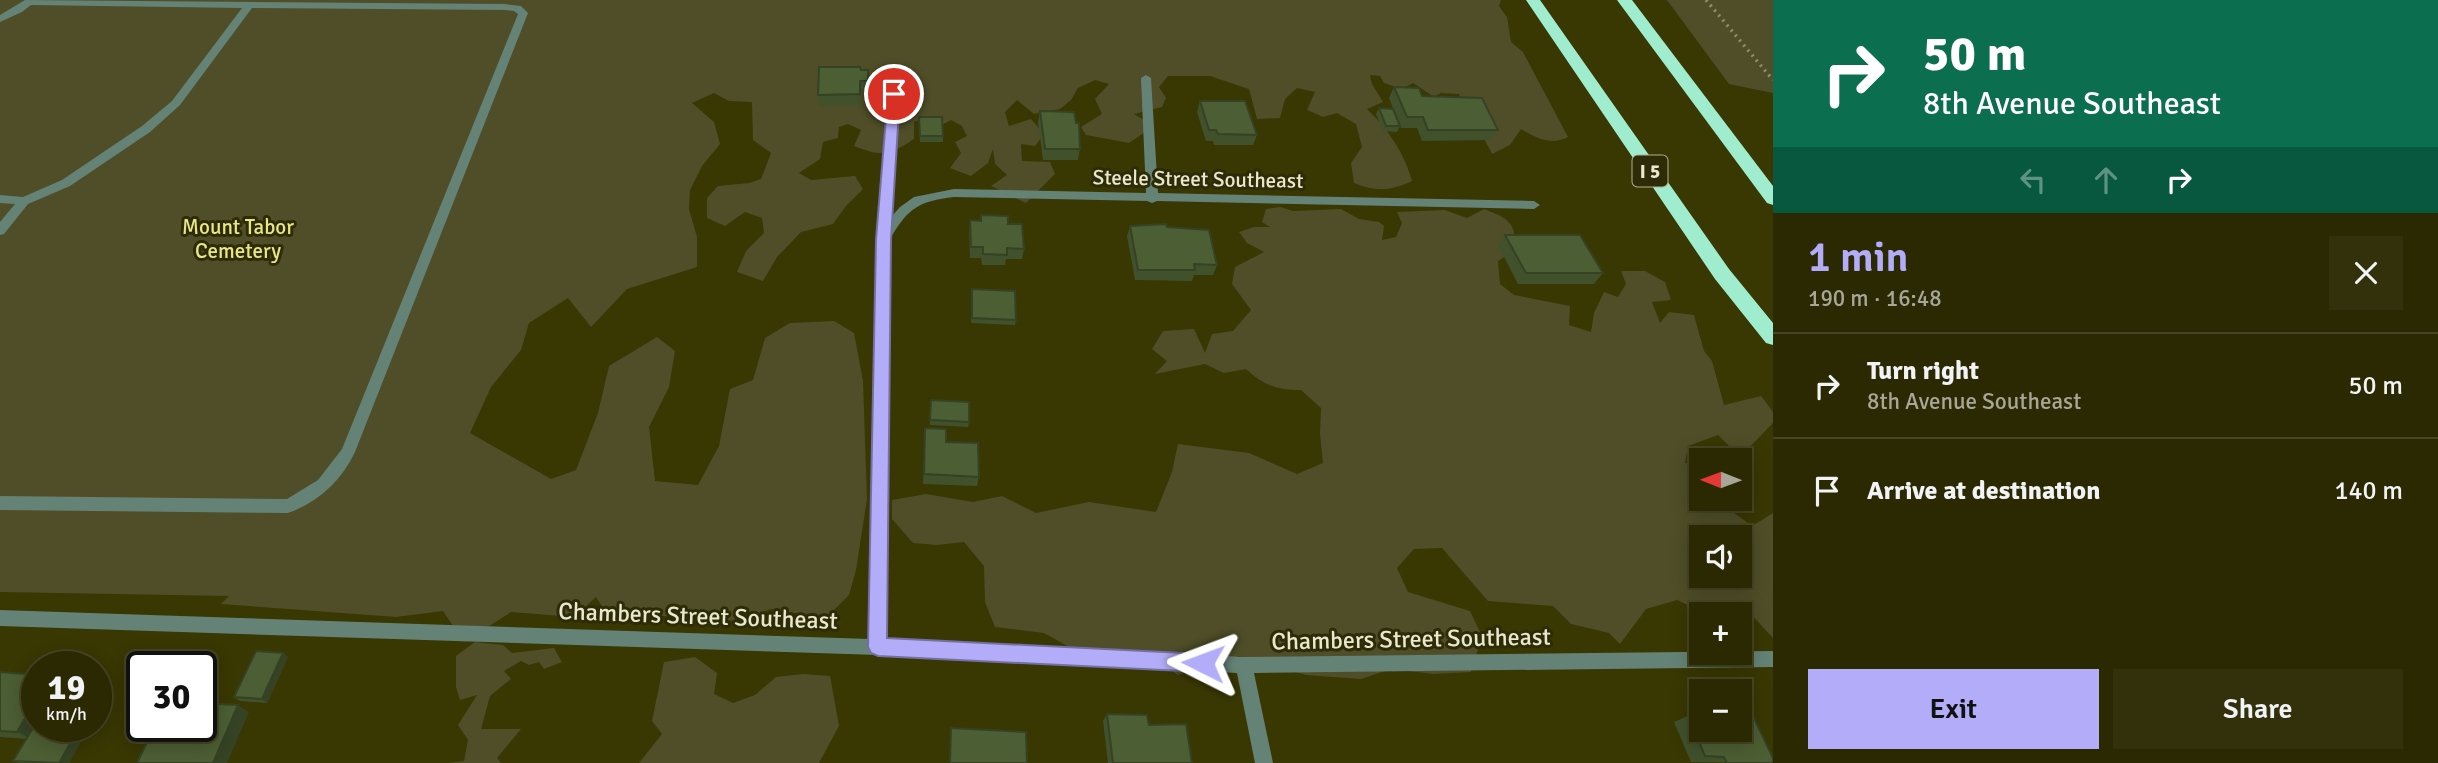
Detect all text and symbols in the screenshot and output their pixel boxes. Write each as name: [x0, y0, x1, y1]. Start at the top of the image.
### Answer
text: 50 m: [1923, 24, 2026, 84]
icon: right: [1808, 28, 1899, 119]
pin: [864, 64, 924, 124]
icon: arrive: [875, 75, 913, 113]
text: 8th Avenue Southeast: [1923, 84, 2221, 123]
road number: I 5: [1632, 155, 1668, 186]
icon: left: [2014, 161, 2052, 199]
icon: ahead: [2087, 161, 2125, 199]
icon: right: [2160, 161, 2198, 199]
street label: Steele Street Southeast: [1092, 164, 1304, 194]
park label: Mount Tabor Cemetery: [182, 214, 294, 264]
text: 1 min: [1808, 232, 1909, 283]
button: close: [2329, 236, 2403, 310]
text: 190 m · 16:48: [1808, 284, 1942, 313]
text: Turn right: [1867, 355, 1979, 387]
icon: right: [1808, 367, 1846, 405]
text: 50 m: [2348, 370, 2403, 402]
text: 8th Avenue Southeast: [1867, 387, 2081, 416]
north arrow: [1689, 448, 1752, 511]
map controls: [1689, 448, 1752, 742]
icon: arrive: [1808, 472, 1846, 510]
text: Arrive at destination: [1867, 475, 2100, 507]
text: 140 m: [2334, 475, 2403, 507]
button: sound: [1689, 525, 1752, 588]
street label: Chambers Street Southeast: [558, 596, 838, 636]
button: +: [1689, 602, 1752, 665]
street label: Chambers Street Southeast: [1271, 622, 1551, 656]
position arrow: [1166, 626, 1240, 700]
speed limit sign: 30: [126, 651, 217, 742]
text: 19: [48, 666, 85, 709]
button: Exit: [1808, 669, 2099, 749]
button: Share: [2113, 669, 2403, 749]
button: −: [1689, 679, 1752, 742]
text: km/h: [46, 703, 87, 725]

